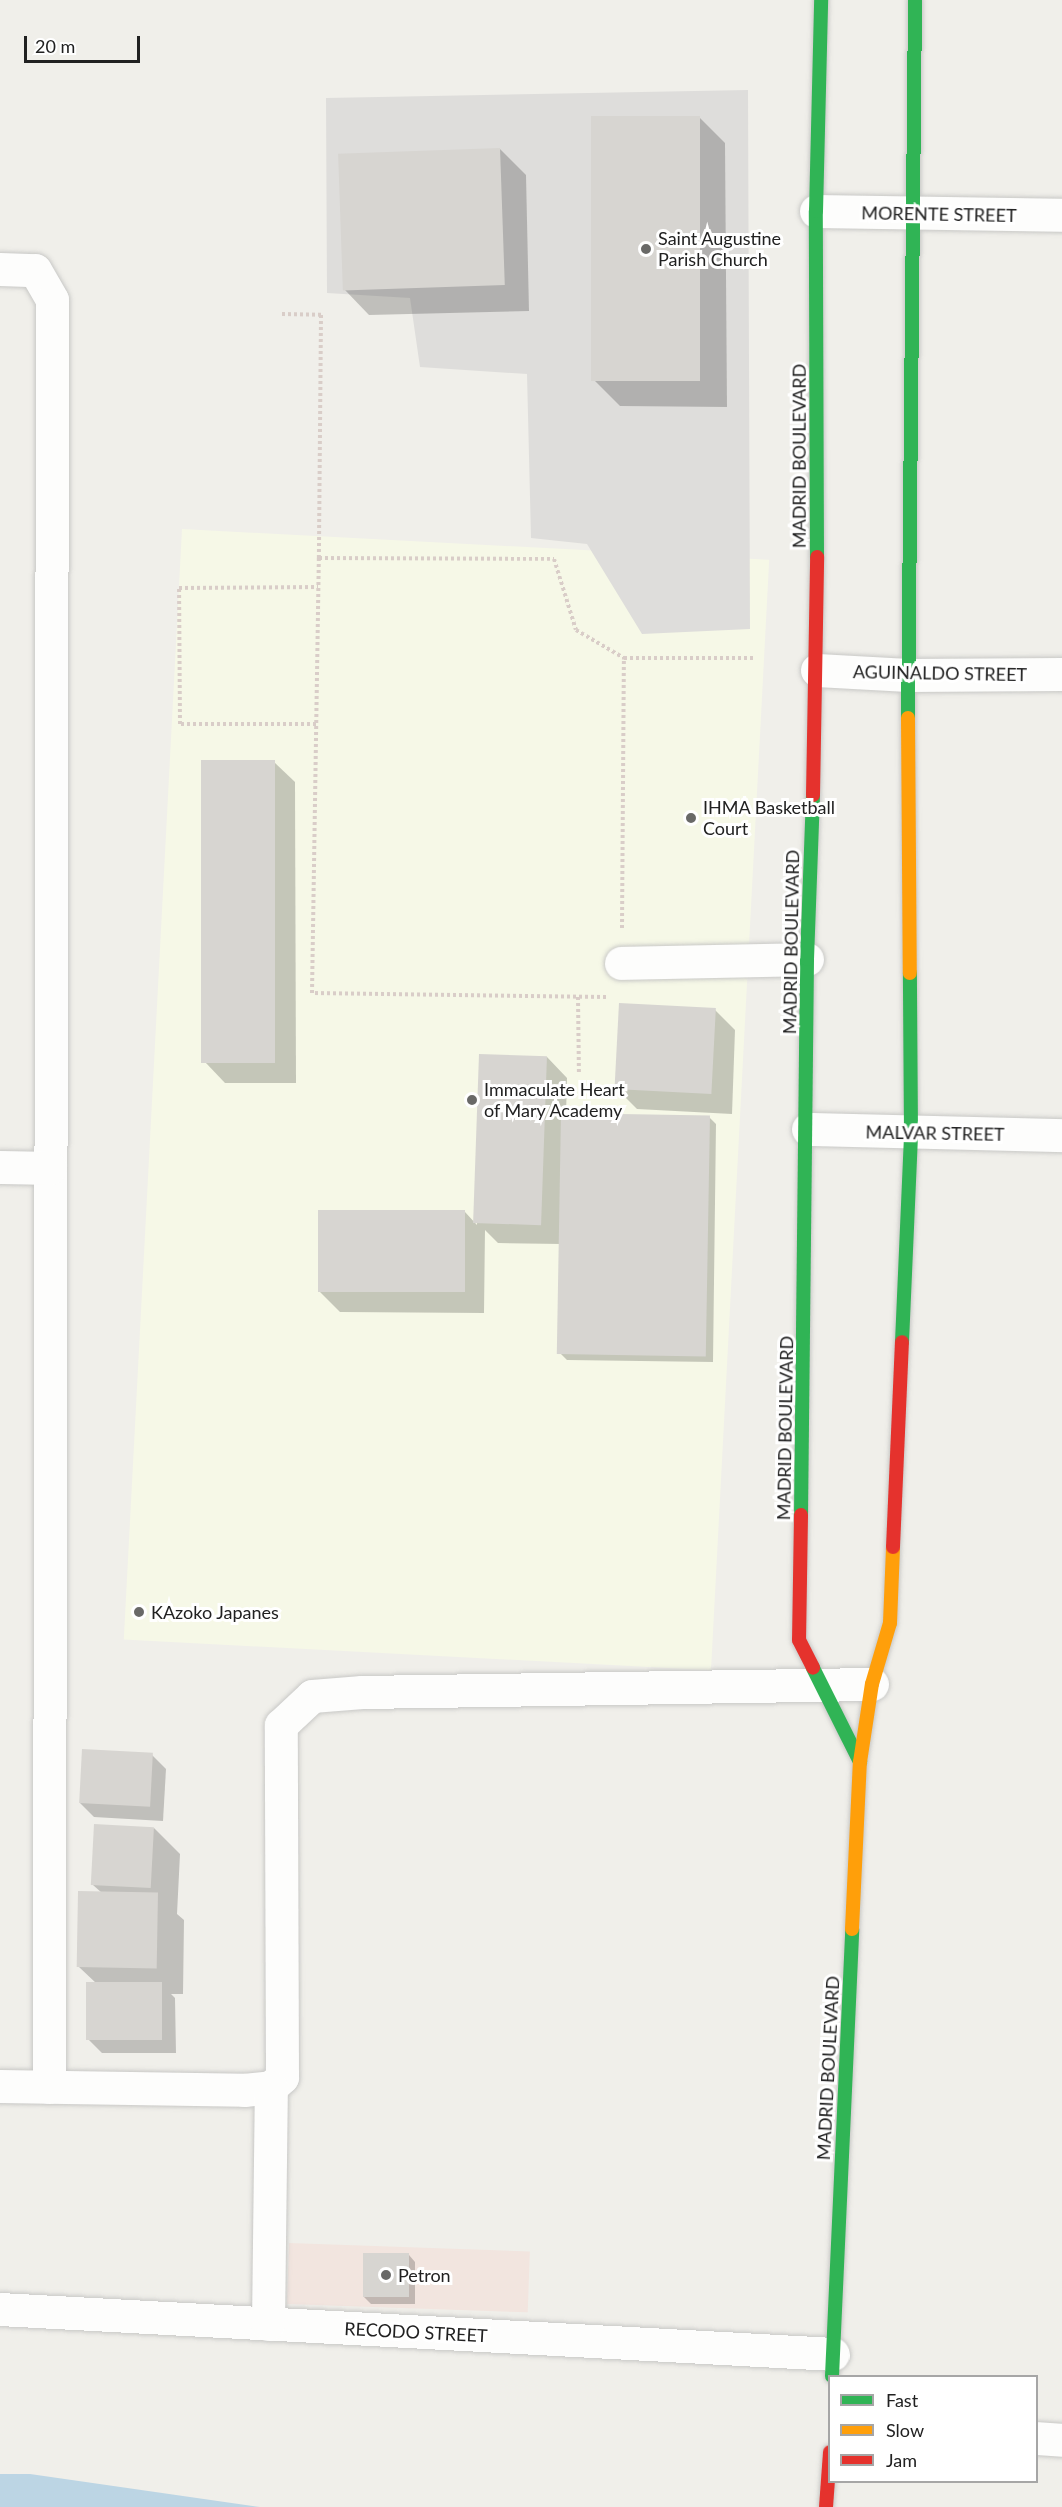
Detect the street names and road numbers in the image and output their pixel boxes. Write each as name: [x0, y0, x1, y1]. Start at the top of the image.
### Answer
street label: MORENTE STREET: [861, 202, 1017, 226]
street label: MADRID BOULEVARD: [788, 364, 810, 548]
street label: AGUINALDO STREET: [853, 661, 1027, 685]
street label: MADRID BOULEVARD: [779, 850, 803, 1034]
street label: MALVAR STREET: [865, 1121, 1005, 1145]
street label: MADRID BOULEVARD: [773, 1336, 797, 1520]
street label: MADRID BOULEVARD: [812, 1975, 844, 2161]
street label: RECODO STREET: [344, 2317, 488, 2347]

